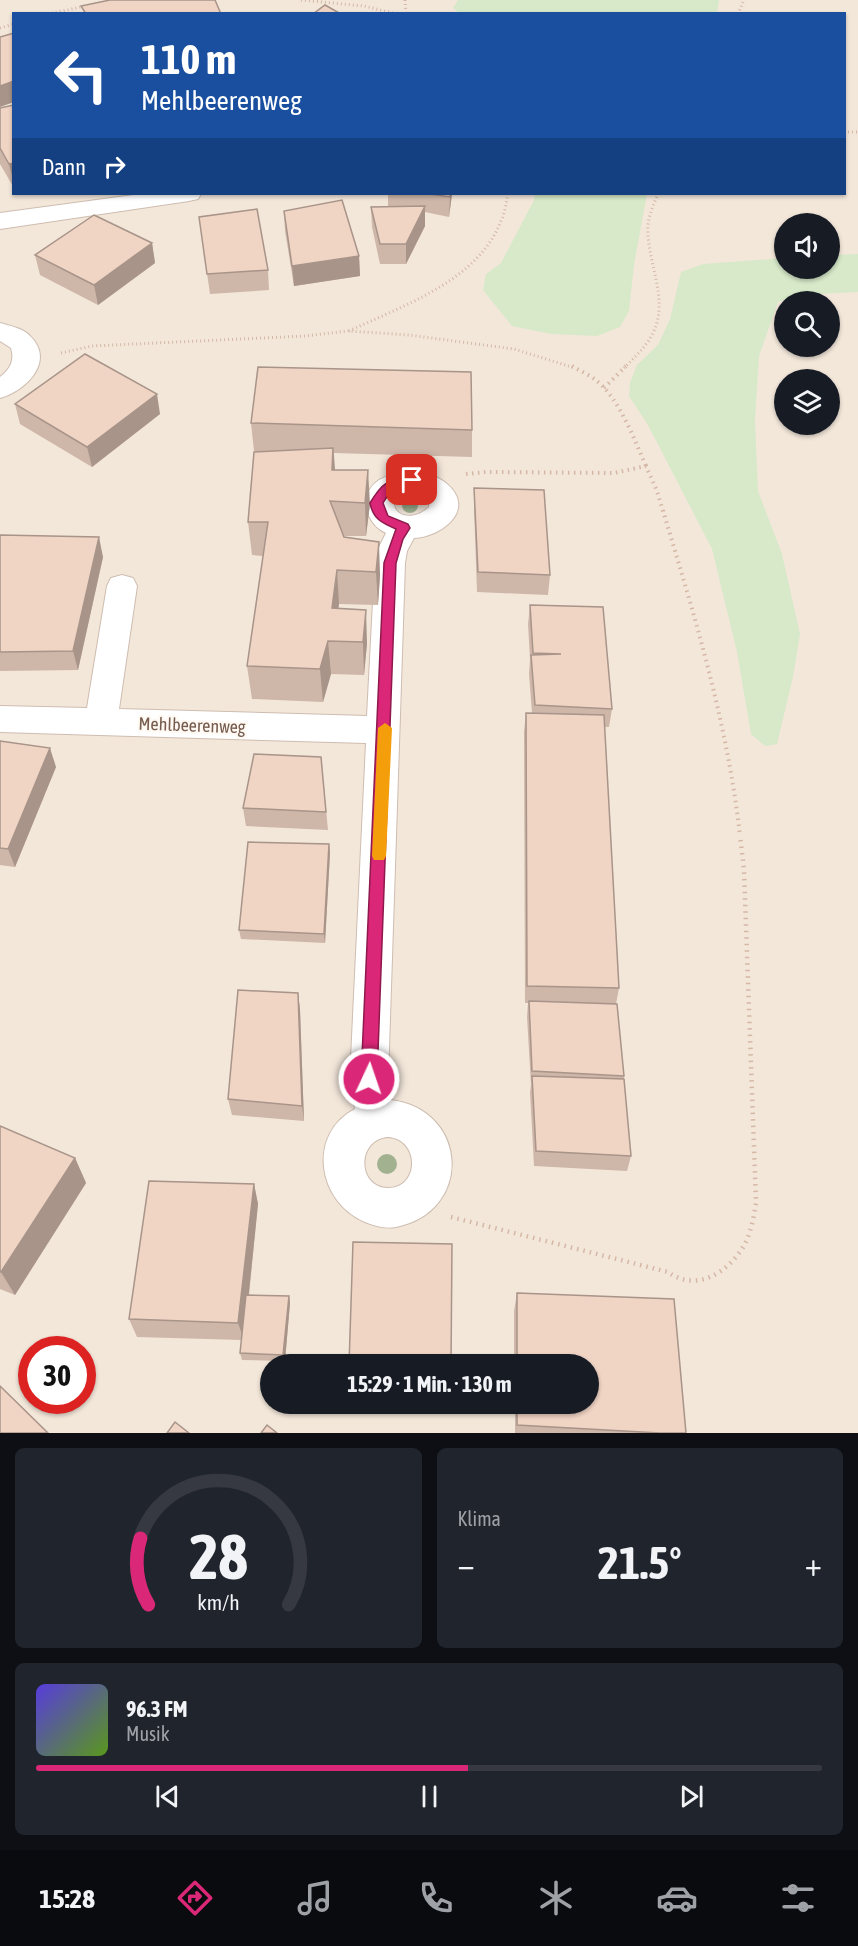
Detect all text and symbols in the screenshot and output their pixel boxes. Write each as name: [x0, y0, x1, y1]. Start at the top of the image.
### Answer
text: 110 m: [141, 35, 236, 83]
icon: left: [42, 36, 120, 114]
text: Mehlbeerenweg: [141, 85, 302, 116]
icon: right: [98, 150, 131, 183]
text: Dann: [42, 154, 86, 180]
map controls: [774, 213, 840, 435]
button: sound: [774, 213, 840, 279]
button: search: [774, 291, 840, 357]
button: layers: [774, 369, 840, 435]
pin: [386, 454, 437, 505]
icon: arrive: [395, 463, 428, 496]
street label: Mehlbeerenweg: [138, 713, 246, 737]
position arrow: [337, 1047, 401, 1111]
speed limit sign: 30: [18, 1336, 96, 1414]
text: 15:29 · 1 Min. · 130 m: [347, 1371, 512, 1397]
text: Klima: [458, 1507, 501, 1530]
text: 28: [189, 1521, 248, 1592]
text: 21.5°: [598, 1537, 682, 1589]
text: −: [458, 1545, 475, 1583]
text: +: [805, 1545, 822, 1583]
text: km/h: [197, 1590, 240, 1615]
text: 96.3 FM: [126, 1696, 188, 1722]
text: Musik: [126, 1722, 170, 1745]
icon: previous: [151, 1780, 184, 1813]
icon: pause: [413, 1780, 446, 1813]
icon: next: [675, 1780, 708, 1813]
icon: directions: [174, 1877, 216, 1919]
icon: music: [294, 1877, 336, 1919]
icon: phone: [415, 1877, 457, 1919]
icon: climate: [535, 1877, 577, 1919]
icon: car: [656, 1877, 698, 1919]
icon: filters: [777, 1877, 819, 1919]
text: 15:28: [39, 1883, 95, 1914]

